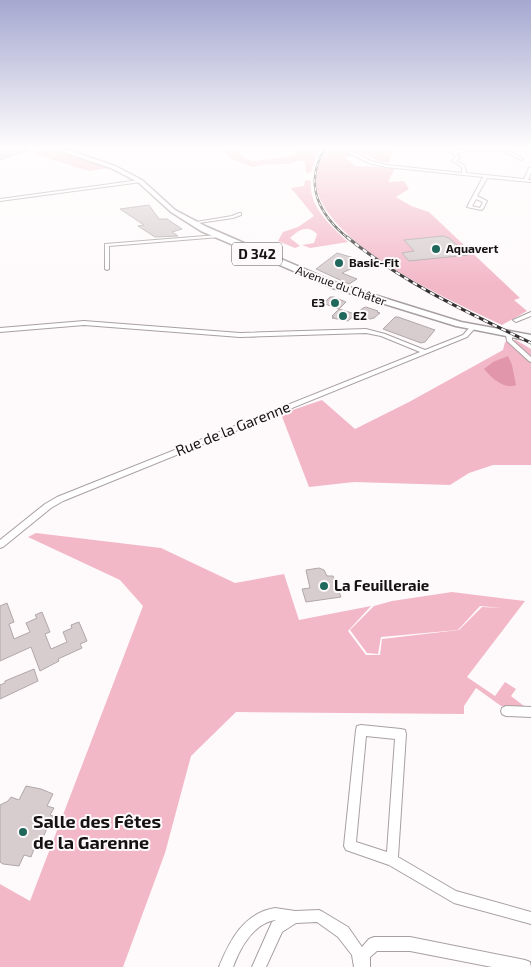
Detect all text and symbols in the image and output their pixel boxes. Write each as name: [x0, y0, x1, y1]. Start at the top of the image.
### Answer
place label: Aquavert: [446, 241, 498, 255]
road number: D 342: [232, 242, 282, 266]
marker: Aquavert: [430, 243, 442, 255]
place label: Basic-Fit: [349, 255, 399, 269]
marker: Basic-Fit: [333, 257, 345, 269]
street label: Avenue du Châter: [294, 262, 389, 308]
place label: E3: [311, 295, 325, 309]
marker: E3: [329, 297, 341, 309]
place label: E2: [353, 308, 367, 322]
marker: E2: [337, 310, 349, 322]
street label: Rue de la Garenne: [173, 397, 293, 459]
place label: La Feuilleraie: [334, 576, 429, 594]
marker: La Feuilleraie: [318, 580, 330, 592]
place label: Salle des Fêtes de la Garenne: [33, 810, 161, 853]
marker: Salle des Fêtes de la Garenne: [17, 826, 29, 838]

